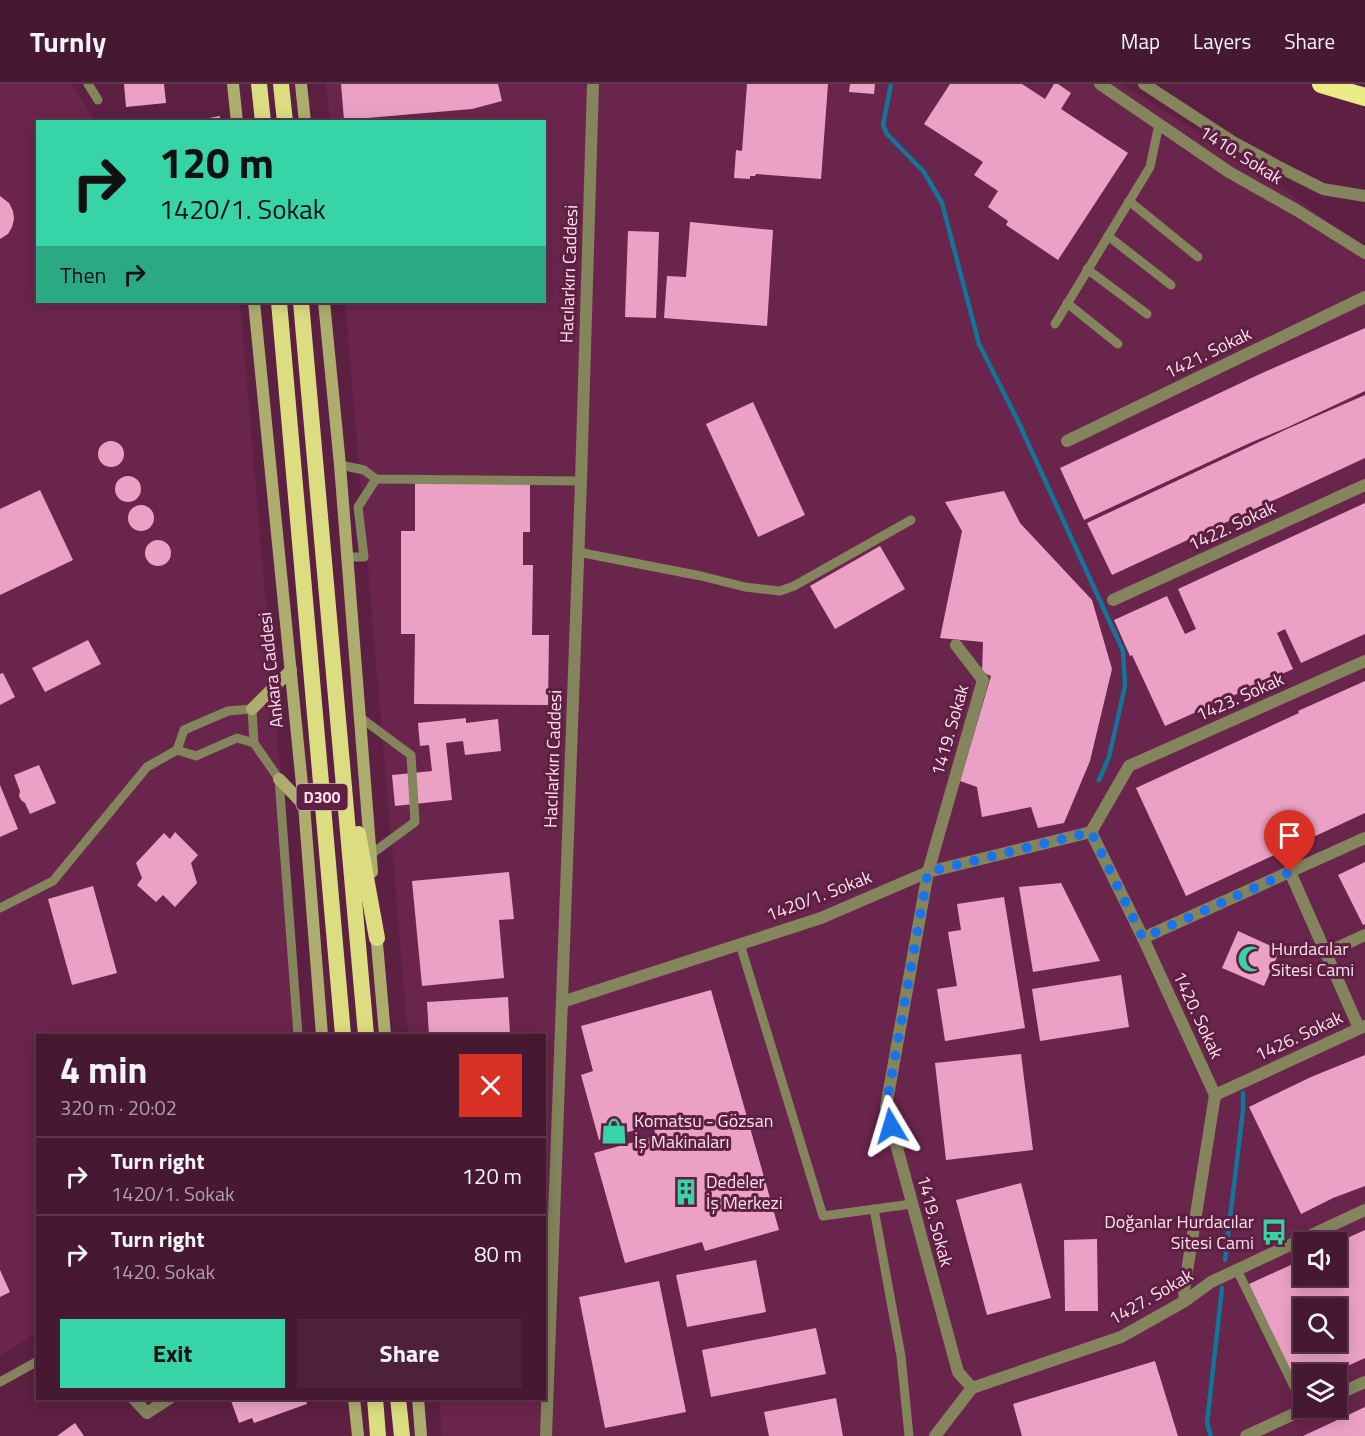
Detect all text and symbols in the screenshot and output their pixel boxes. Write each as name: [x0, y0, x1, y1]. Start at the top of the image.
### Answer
text: Turnly: [30, 20, 106, 63]
text: Map: [1121, 25, 1160, 57]
text: Layers: [1193, 25, 1251, 57]
text: Share: [1284, 25, 1335, 57]
street label: 1410. Sokak: [1194, 118, 1288, 191]
text: 120 m: [159, 130, 274, 194]
icon: right: [60, 144, 138, 222]
text: 1420/1. Sokak: [159, 188, 326, 229]
street label: Hacılarkırı Caddesi: [553, 204, 584, 344]
text: Then: [60, 258, 106, 292]
icon: right: [118, 258, 151, 291]
street label: 1421. Sokak: [1160, 320, 1256, 385]
street label: 1422. Sokak: [1184, 493, 1280, 558]
street label: Ankara Caddesi: [251, 611, 290, 729]
street label: 1423. Sokak: [1192, 665, 1288, 728]
street label: 1419. Sokak: [924, 681, 976, 779]
street label: Hacılarkırı Caddesi: [537, 689, 568, 829]
road number: D300: [296, 784, 348, 810]
pin: [1264, 810, 1315, 872]
icon: arrive: [1273, 819, 1306, 852]
street label: 1420/1. Sokak: [762, 863, 876, 928]
place label: Hurdacılar Sitesi Cami: [1271, 935, 1354, 983]
mosque icon: Hurdacılar Sitesi Cami: [1236, 944, 1266, 974]
street label: 1420. Sokak: [1166, 967, 1231, 1063]
street label: 1426. Sokak: [1251, 1003, 1347, 1068]
text: 4 min: [60, 1042, 147, 1097]
button: close: [459, 1054, 522, 1117]
text: 320 m · 20:02: [60, 1092, 177, 1123]
position arrow: [859, 1094, 923, 1158]
place label: Komatsu - Gözsan İş Makinaları: [634, 1107, 773, 1155]
shop icon: Komatsu - Gözsan İş Makinaları: [599, 1116, 629, 1146]
text: Turn right: [111, 1144, 205, 1178]
text: 120 m: [462, 1159, 522, 1193]
icon: right: [60, 1160, 93, 1193]
place label: Dedeler İş Merkezi: [706, 1168, 783, 1216]
street label: 1419. Sokak: [910, 1172, 961, 1270]
building icon: Dedeler İş Merkezi: [671, 1177, 701, 1207]
text: 1420/1. Sokak: [111, 1178, 234, 1209]
place label: Doğanlar Hurdacılar Sitesi Cami: [1104, 1208, 1254, 1256]
bus stop icon: Doğanlar Hurdacılar Sitesi Cami: [1259, 1217, 1289, 1247]
text: Turn right: [111, 1222, 205, 1256]
map controls: [1293, 1232, 1347, 1418]
button: sound: [1293, 1232, 1347, 1286]
text: 80 m: [474, 1237, 522, 1271]
icon: right: [60, 1238, 93, 1271]
text: 1420. Sokak: [111, 1256, 215, 1287]
street label: 1427. Sokak: [1103, 1261, 1198, 1332]
button: search: [1293, 1298, 1347, 1352]
button: Exit: [60, 1319, 285, 1388]
button: Share: [297, 1319, 522, 1388]
button: layers: [1293, 1364, 1347, 1418]

